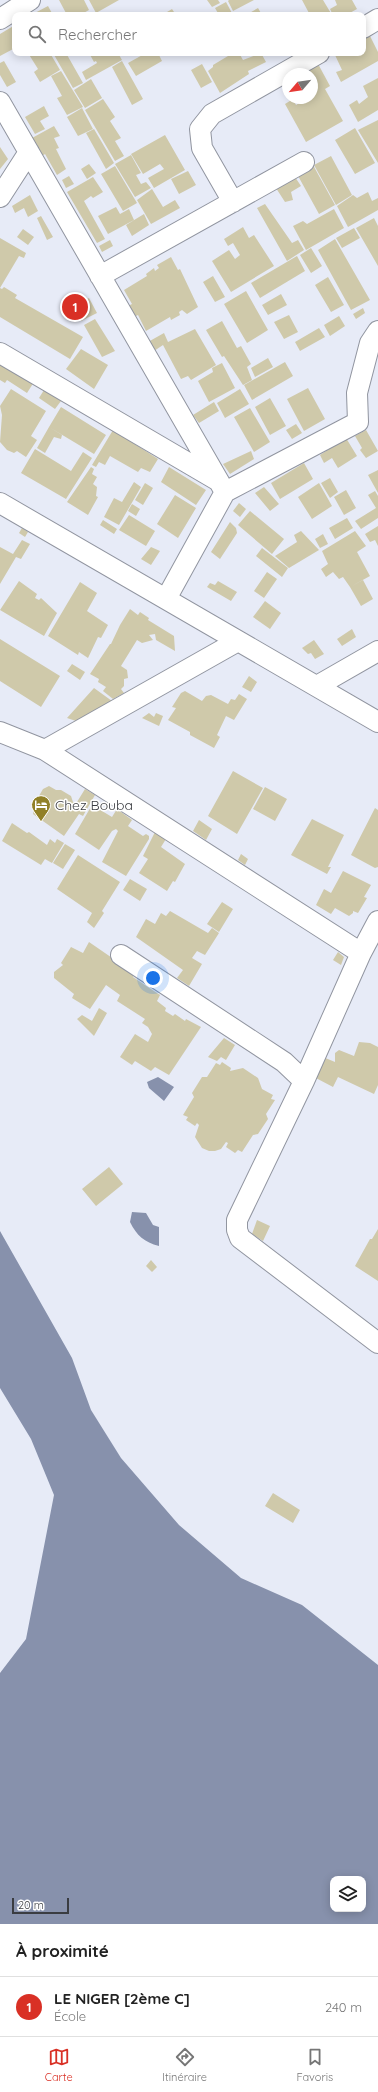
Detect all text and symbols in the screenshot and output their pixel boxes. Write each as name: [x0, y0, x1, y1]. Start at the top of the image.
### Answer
search box: [12, 12, 366, 56]
icon: search: [26, 23, 48, 45]
text: Rechercher: [58, 25, 137, 44]
north arrow: [282, 68, 318, 104]
pin: 1: [62, 292, 88, 322]
hotel icon: Chez Bouba: [30, 794, 52, 822]
place label: Chez Bouba: [55, 796, 133, 814]
your location: [143, 968, 163, 988]
map controls: [330, 1876, 366, 1912]
button: layers: [330, 1876, 366, 1912]
scale bar: [12, 1896, 69, 1915]
text: 20 m: [18, 1898, 44, 1912]
text: À proximité: [16, 1940, 109, 1961]
text: LE NIGER [2ème C]: [54, 1989, 190, 2008]
text: 1: [26, 1999, 32, 2015]
text: 240 m: [325, 1999, 362, 2015]
text: École: [54, 2008, 86, 2024]
tab: Carte: [45, 2046, 73, 2084]
tab: Itinéraire: [162, 2046, 207, 2084]
tab: Favoris: [297, 2046, 333, 2084]

